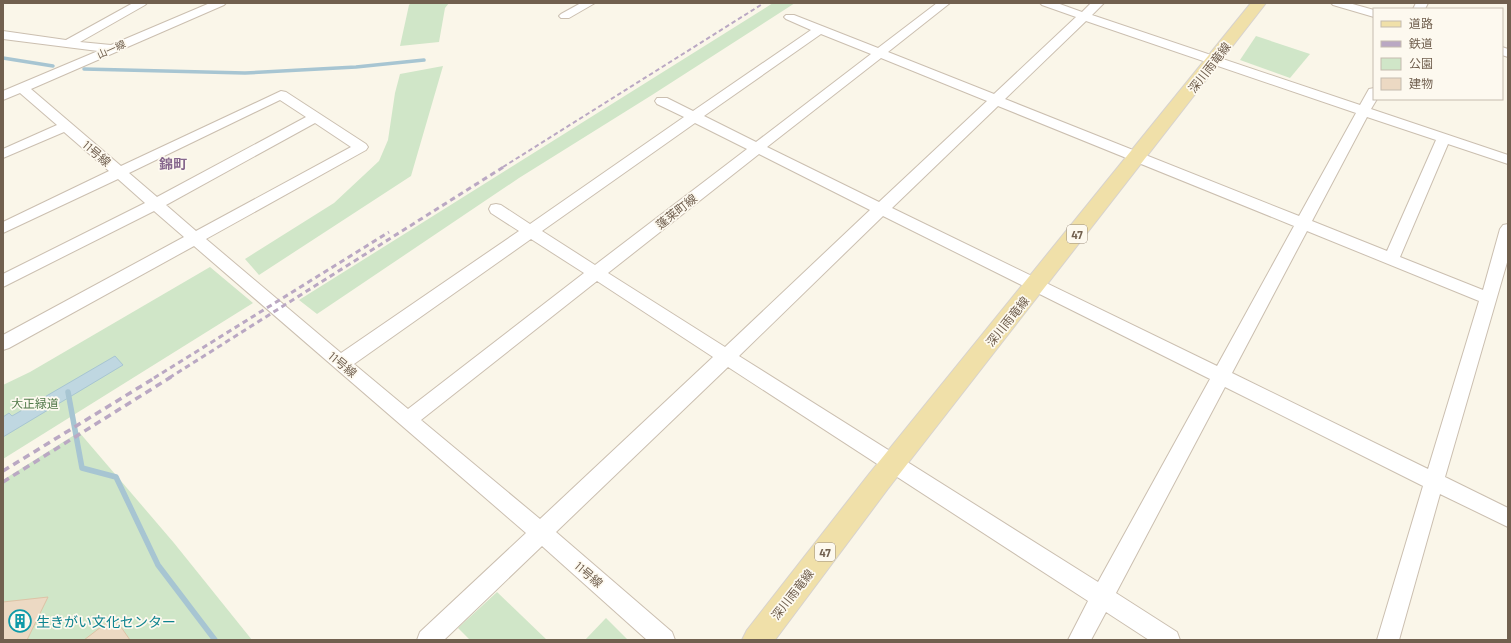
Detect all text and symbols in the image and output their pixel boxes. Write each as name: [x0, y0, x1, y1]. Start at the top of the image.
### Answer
legend: [1373, 8, 1503, 100]
text: 道路: [1409, 16, 1433, 30]
text: 鉄道: [1409, 36, 1433, 50]
street label: 山一線: [95, 37, 127, 61]
street label: 深川雨竜線: [1185, 39, 1233, 95]
text: 公園: [1409, 56, 1433, 70]
text: 建物: [1409, 76, 1433, 90]
street label: 11号線: [80, 137, 114, 169]
district label: 錦町: [159, 155, 187, 172]
street label: 蓬莱町線: [653, 191, 699, 231]
road number: 47: [1067, 225, 1087, 243]
street label: 深川雨竜線: [983, 293, 1031, 349]
street label: 11号線: [326, 348, 360, 380]
park label: 大正緑道: [11, 396, 59, 410]
road number: 47: [815, 543, 835, 561]
street label: 11号線: [572, 558, 606, 590]
street label: 深川雨竜線: [768, 566, 816, 622]
building icon: 生きがい文化センター: [7, 608, 33, 634]
place label: 生きがい文化センター: [36, 613, 176, 630]

